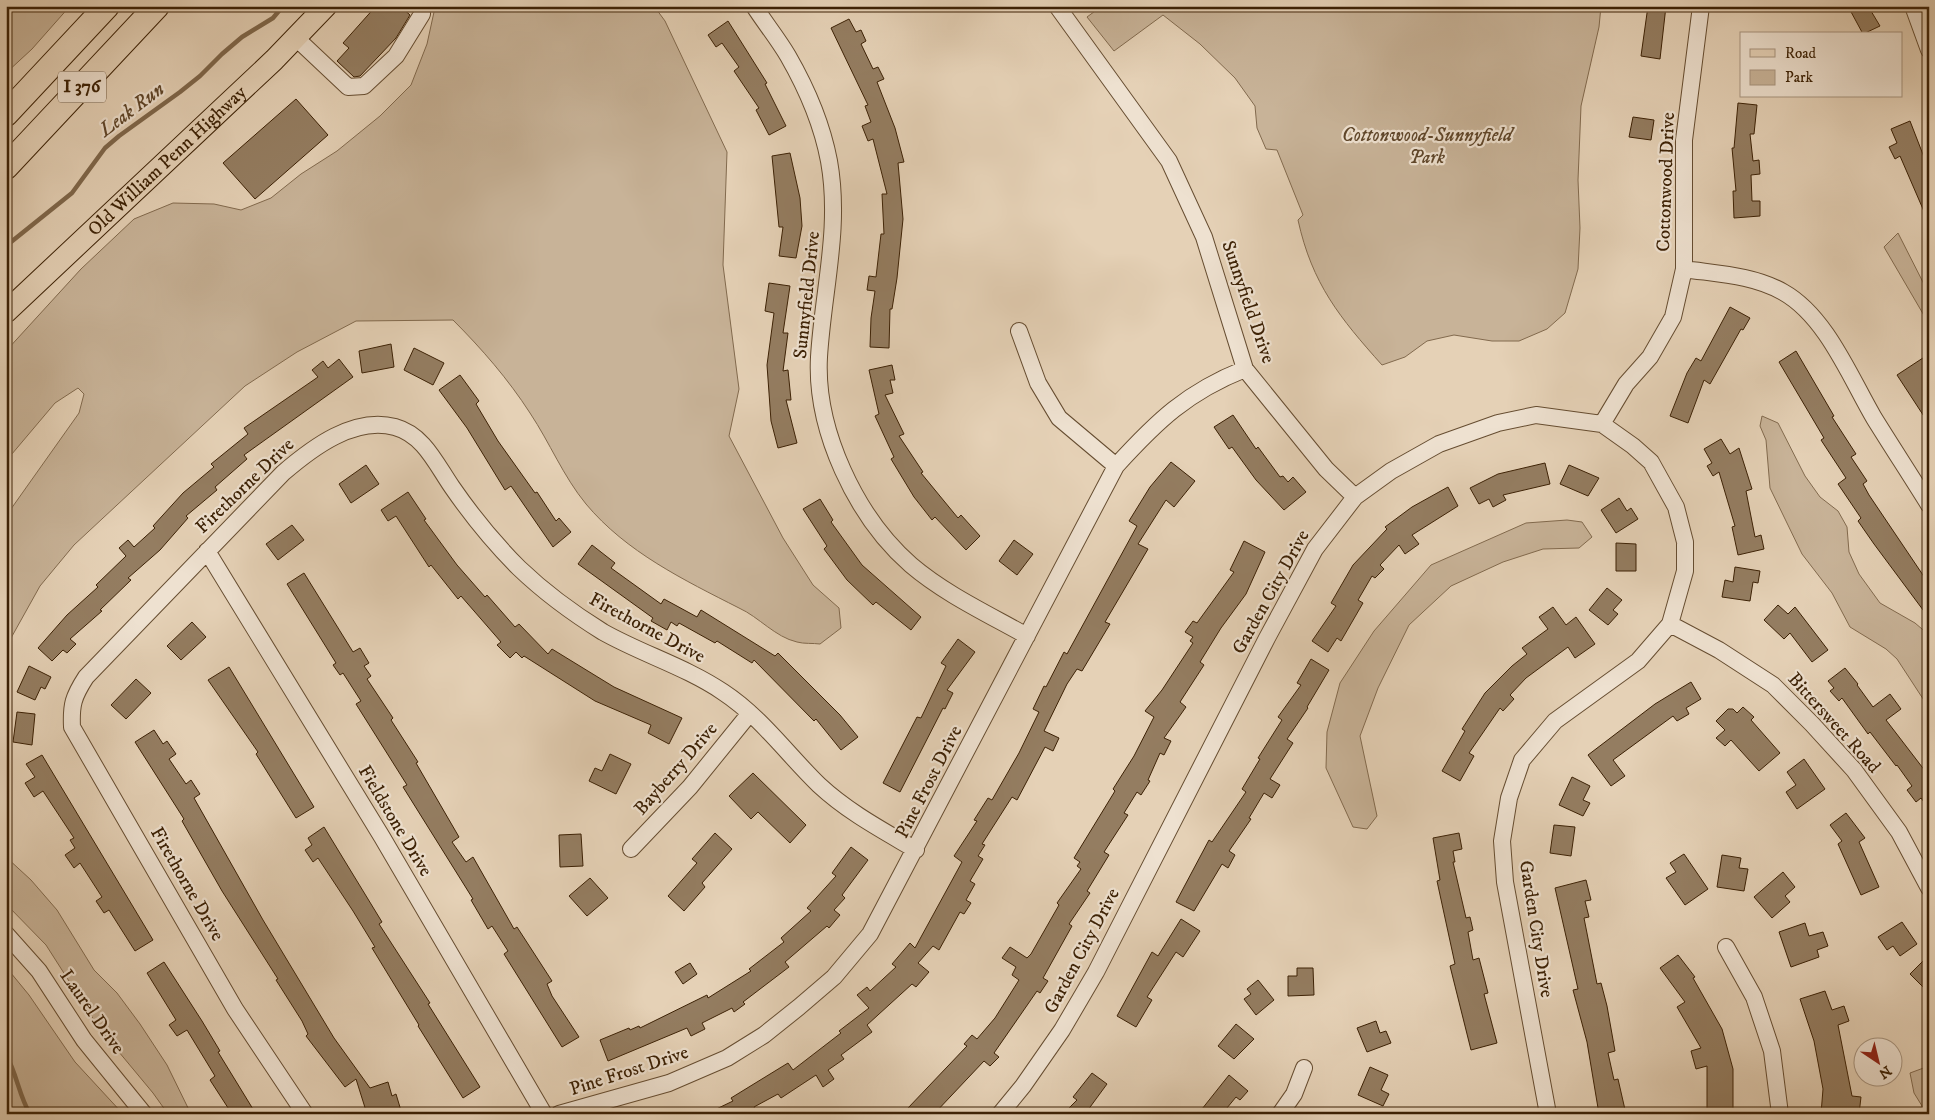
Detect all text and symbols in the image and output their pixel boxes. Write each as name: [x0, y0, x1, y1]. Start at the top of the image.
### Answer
legend: [1740, 32, 1902, 98]
text: Road: [1785, 44, 1817, 63]
text: Park: [1785, 68, 1814, 87]
road number: I 376: [58, 72, 106, 102]
water label: Leak Run: [93, 77, 170, 143]
street label: Old William Penn Highway: [83, 80, 252, 241]
street label: Cottonwood Drive: [1652, 112, 1680, 252]
park label: Cottonwood-Sunnyfield Park: [1342, 124, 1515, 169]
street label: Sunnyfield Drive: [789, 230, 825, 360]
street label: Sunnyfield Drive: [1216, 238, 1280, 366]
street label: Firethorne Drive: [191, 433, 299, 539]
street label: Garden City Drive: [1227, 526, 1315, 658]
street label: Firethorne Drive: [585, 588, 709, 668]
street label: Bittersweet Road: [1783, 668, 1886, 778]
street label: Bayberry Drive: [629, 718, 723, 820]
street label: Pine Frost Drive: [891, 722, 967, 842]
street label: Fieldstone Drive: [353, 761, 437, 881]
street label: Firethorne Drive: [145, 823, 229, 945]
street label: Garden City Drive: [1514, 859, 1558, 999]
street label: Garden City Drive: [1039, 884, 1125, 1018]
street label: Laurel Drive: [54, 965, 130, 1059]
north arrow: [1852, 1038, 1902, 1088]
street label: Pine Frost Drive: [567, 1041, 691, 1101]
text: N: [1875, 1061, 1895, 1083]

